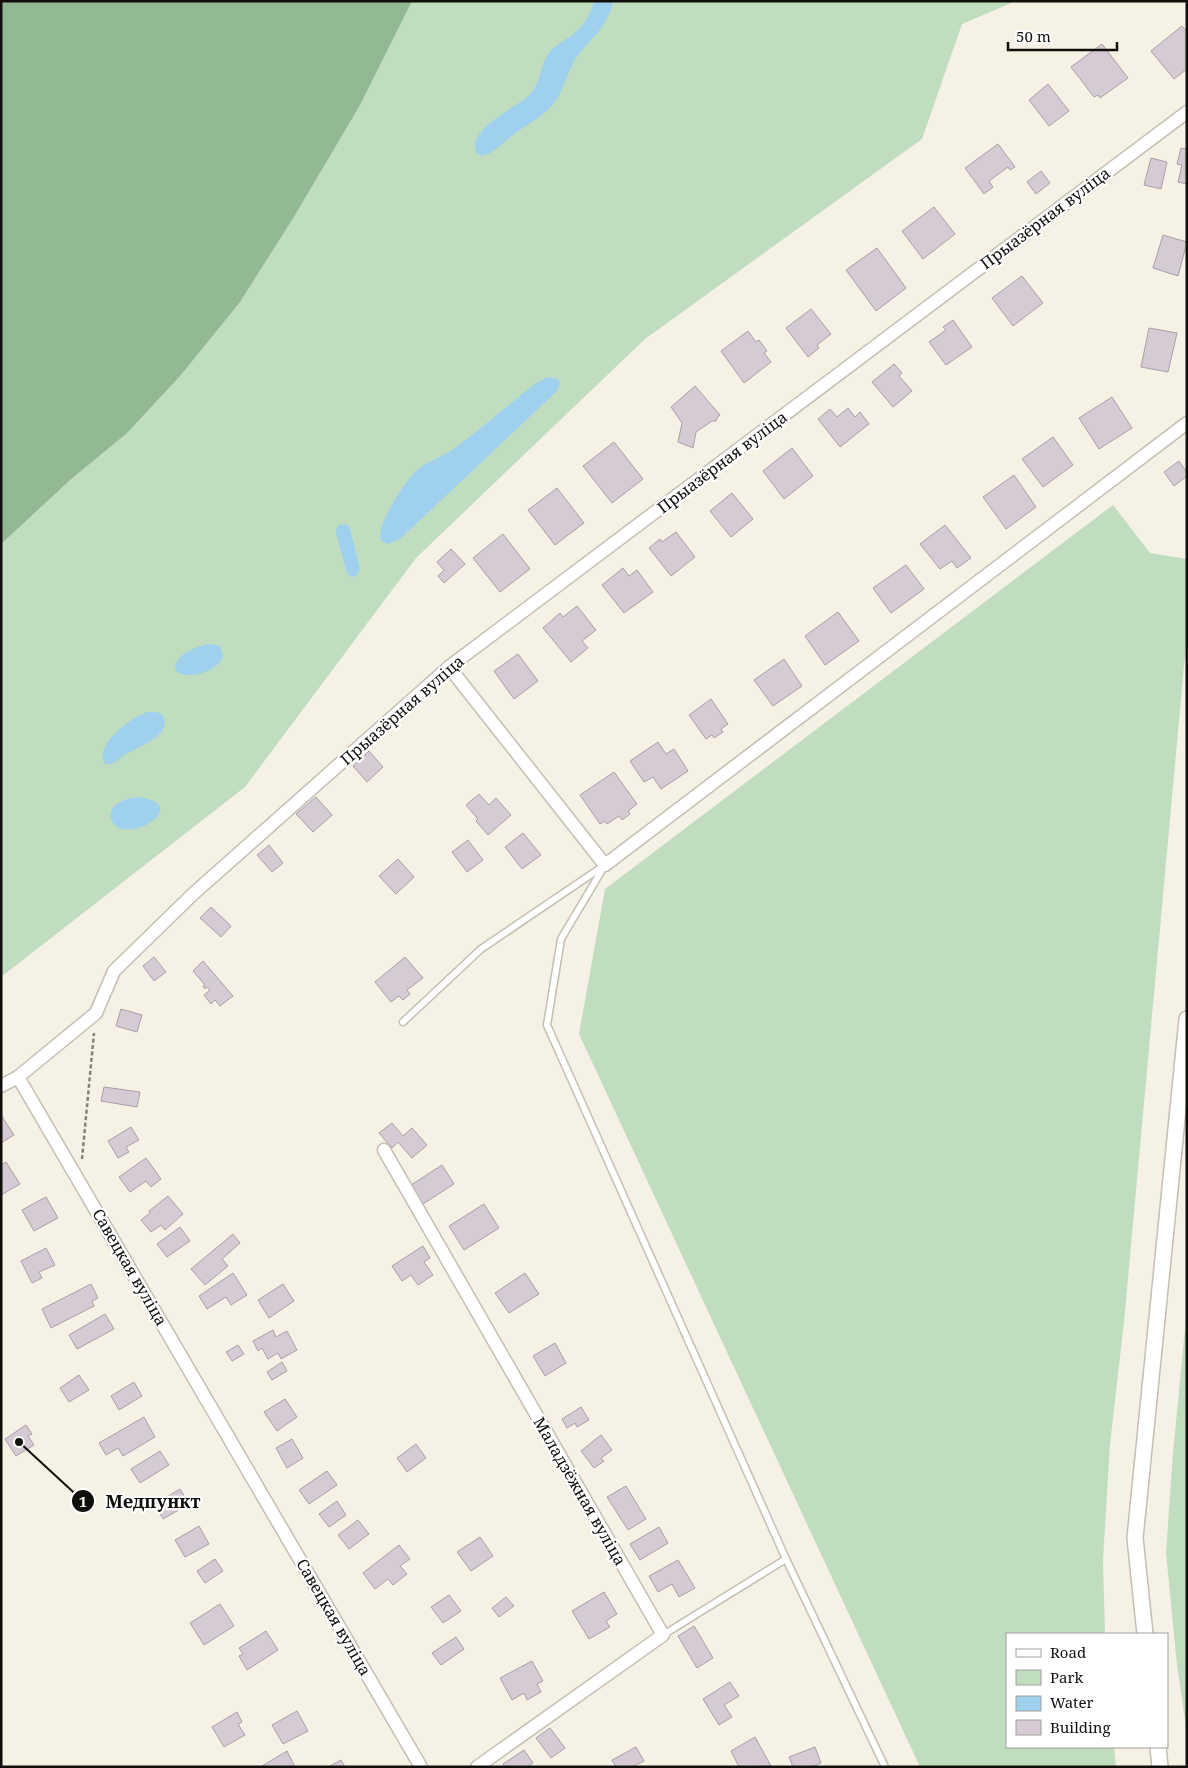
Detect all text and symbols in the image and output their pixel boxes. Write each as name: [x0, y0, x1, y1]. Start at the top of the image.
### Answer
scale bar: [1008, 20, 1117, 52]
text: 50 m: [1016, 26, 1051, 46]
street label: Прыазёрная вуліца: [976, 162, 1114, 274]
street label: Прыазёрная вуліца: [653, 406, 791, 518]
street label: Прыазёрная вуліца: [335, 650, 469, 770]
street label: Савецкая вуліца: [88, 1204, 172, 1330]
street label: Маладзёжная вуліца: [528, 1413, 632, 1569]
callout: Медпункт: [70, 1485, 210, 1518]
text: Медпункт: [106, 1489, 201, 1513]
text: 1: [79, 1491, 87, 1511]
street label: Савецкая вуліца: [292, 1554, 376, 1680]
legend: [1006, 1633, 1168, 1748]
text: Road: [1050, 1642, 1086, 1662]
text: Park: [1050, 1667, 1084, 1687]
text: Water: [1050, 1692, 1093, 1712]
text: Building: [1050, 1717, 1111, 1737]

